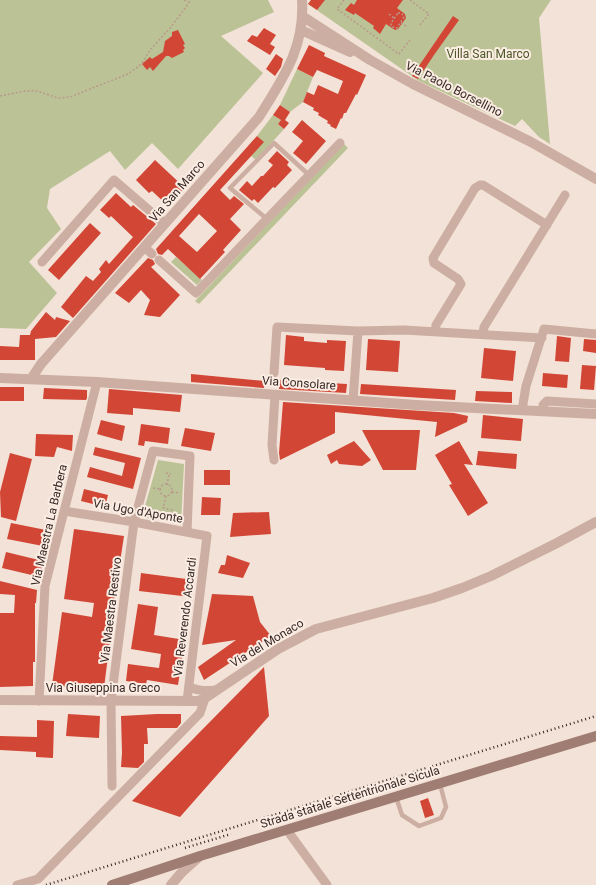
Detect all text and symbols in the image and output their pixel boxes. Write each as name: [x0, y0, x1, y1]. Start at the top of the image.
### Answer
park label: Villa San Marco: [446, 47, 530, 61]
street label: Via Paolo Borsellino: [403, 59, 505, 120]
street label: Via San Marco: [146, 157, 208, 225]
street label: Via Consolare: [262, 373, 336, 393]
street label: Via Maestra La Barbera: [28, 463, 70, 587]
street label: Via Ugo d'Aponte: [92, 496, 184, 526]
street label: Via Maestra Restivo: [98, 556, 124, 664]
street label: Via Reverendo Accardi: [171, 557, 199, 677]
street label: Via del Monaco: [228, 616, 306, 670]
street label: Via Giuseppina Greco: [46, 681, 160, 695]
street label: Strada statale Settentrionale Sicula: [259, 763, 441, 831]

